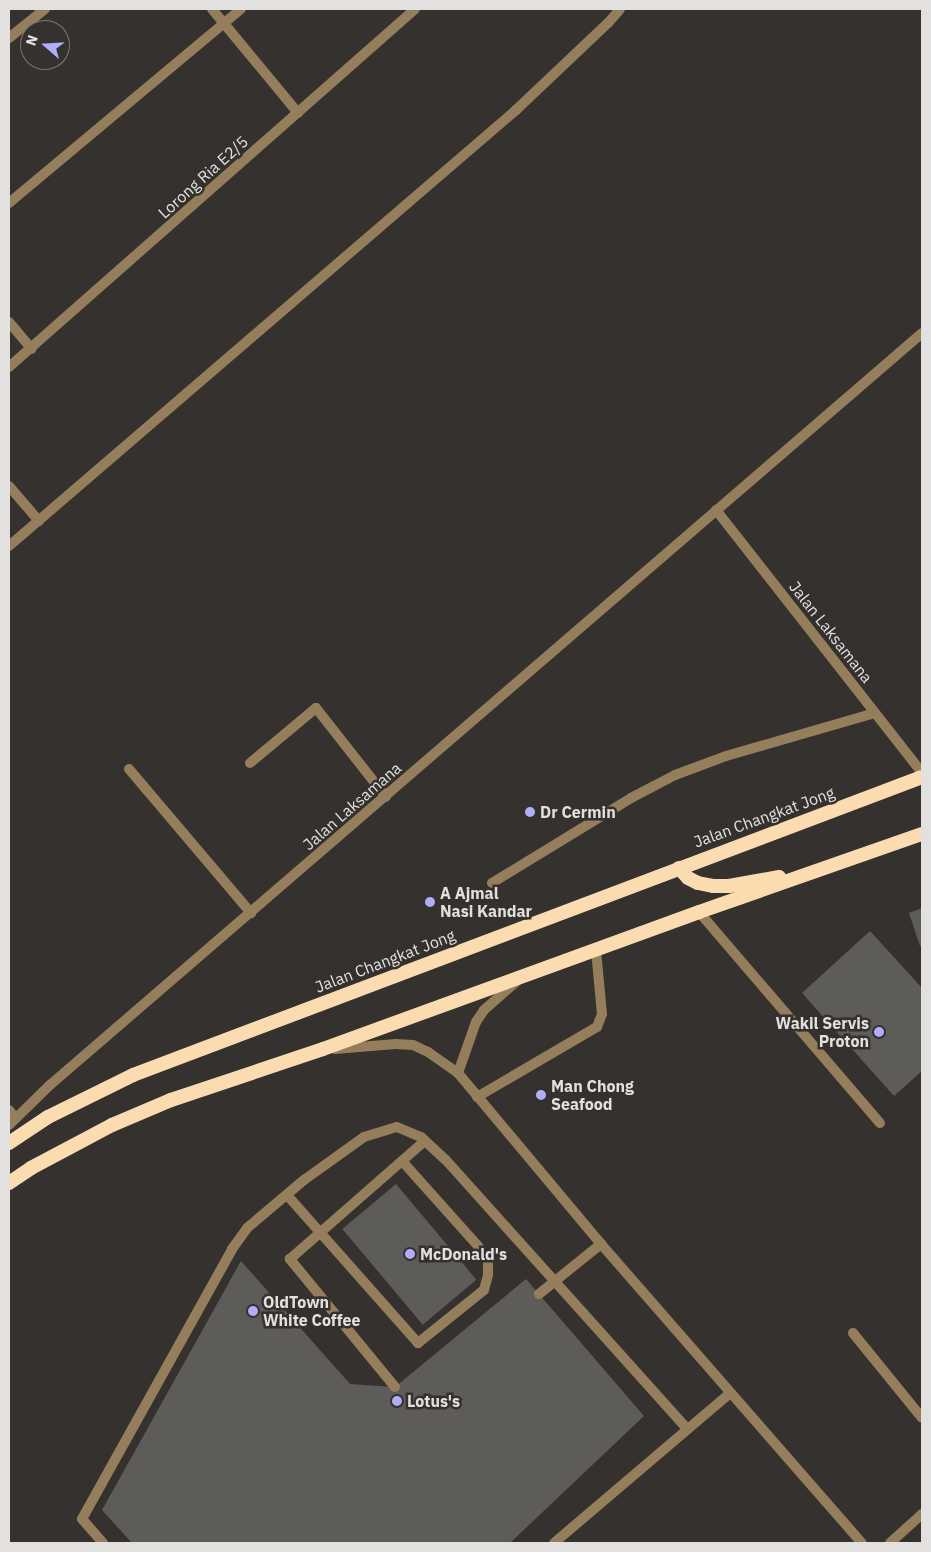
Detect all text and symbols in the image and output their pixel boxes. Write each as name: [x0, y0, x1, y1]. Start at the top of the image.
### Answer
north arrow: [20, 20, 70, 70]
text: N: [22, 33, 42, 48]
street label: Lorong Ria E2/5: [154, 132, 252, 222]
street label: Jalan Laksamana: [785, 577, 877, 687]
street label: Jalan Laksamana: [299, 758, 405, 854]
street label: Jalan Changkat Jong: [691, 783, 837, 851]
place label: Dr Cermin: [540, 802, 616, 822]
marker: Dr Cermin: [524, 806, 536, 818]
place label: A Ajmal Nasi Kandar: [440, 883, 532, 921]
marker: A Ajmal Nasi Kandar: [424, 896, 436, 908]
street label: Jalan Changkat Jong: [312, 925, 458, 997]
place label: Wakil Servis Proton: [776, 1013, 869, 1051]
marker: Wakil Servis Proton: [873, 1026, 885, 1038]
place label: Man Chong Seafood: [551, 1076, 634, 1114]
marker: Man Chong Seafood: [535, 1089, 547, 1101]
place label: McDonald's: [420, 1244, 507, 1264]
marker: McDonald's: [404, 1248, 416, 1260]
place label: OldTown White Coffee: [263, 1292, 360, 1330]
marker: OldTown White Coffee: [247, 1305, 259, 1317]
place label: Lotus's: [407, 1391, 460, 1411]
marker: Lotus's: [391, 1395, 403, 1407]

